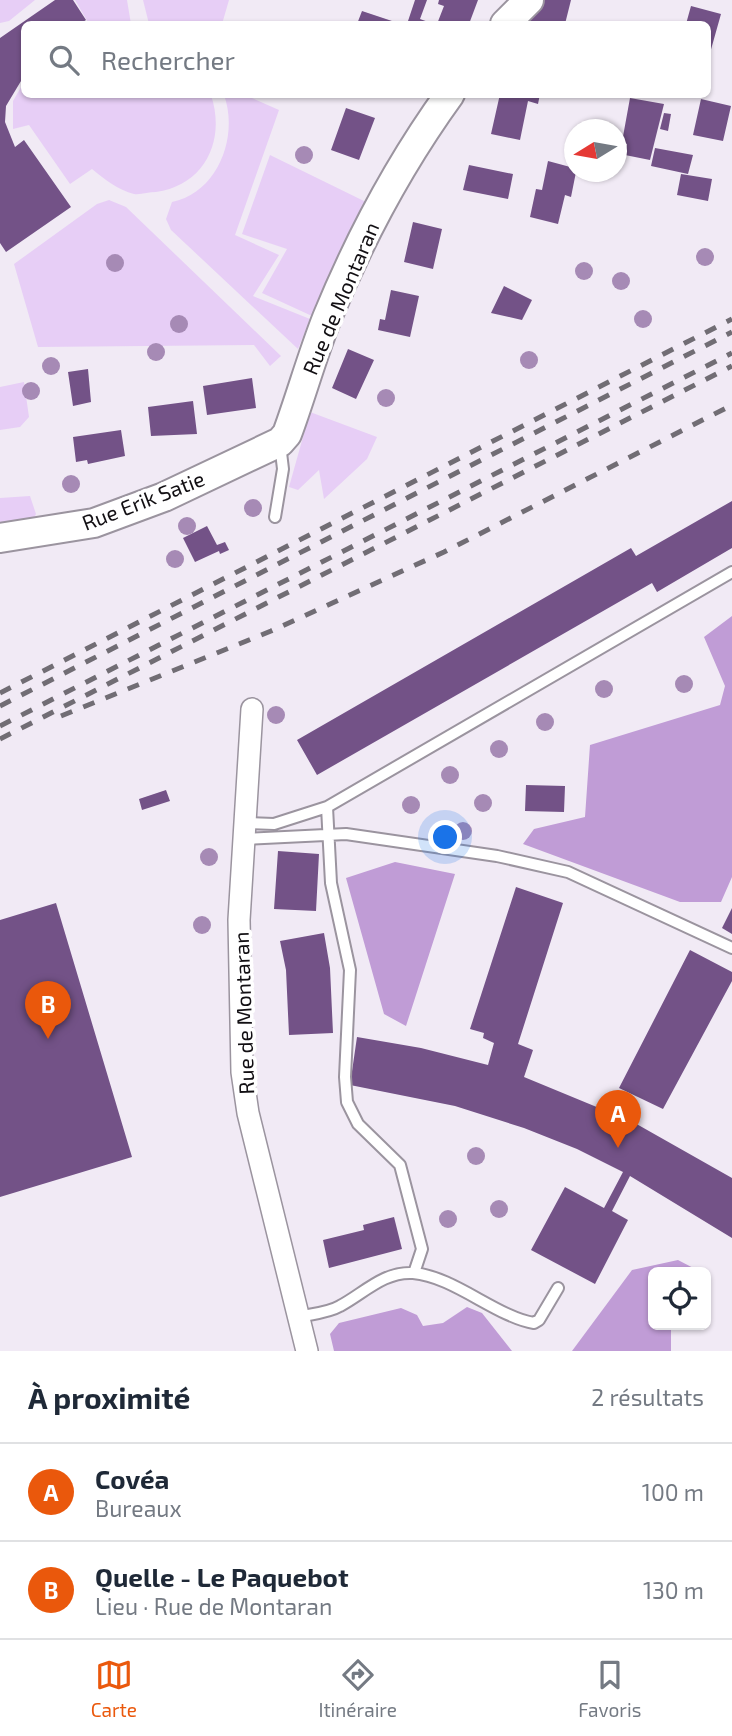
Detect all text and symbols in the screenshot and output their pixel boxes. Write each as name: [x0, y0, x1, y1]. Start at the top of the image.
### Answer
search box: [21, 21, 711, 98]
icon: search: [45, 41, 83, 79]
text: Rechercher: [101, 44, 235, 75]
north arrow: [564, 119, 627, 182]
street label: Rue de Montaran: [297, 218, 383, 378]
street label: Rue Erik Satie: [78, 465, 208, 535]
your location: [428, 820, 462, 854]
street label: Rue de Montaran: [228, 931, 258, 1095]
pin: B: [25, 981, 71, 1039]
pin: A: [595, 1090, 641, 1148]
map controls: [648, 1267, 711, 1330]
button: locate: [648, 1267, 711, 1330]
text: À proximité: [28, 1379, 190, 1415]
text: 2 résultats: [591, 1383, 704, 1411]
text: Covéa: [95, 1463, 169, 1494]
text: A: [43, 1478, 59, 1506]
text: 100 m: [642, 1478, 704, 1506]
text: Bureaux: [95, 1494, 182, 1522]
text: Quelle - Le Paquebot: [95, 1561, 349, 1592]
text: B: [44, 1576, 58, 1604]
text: 130 m: [643, 1576, 704, 1604]
text: Lieu · Rue de Montaran: [95, 1592, 332, 1620]
tab: Carte: [91, 1656, 137, 1721]
tab: Itinéraire: [318, 1656, 397, 1721]
tab: Favoris: [578, 1656, 641, 1721]

